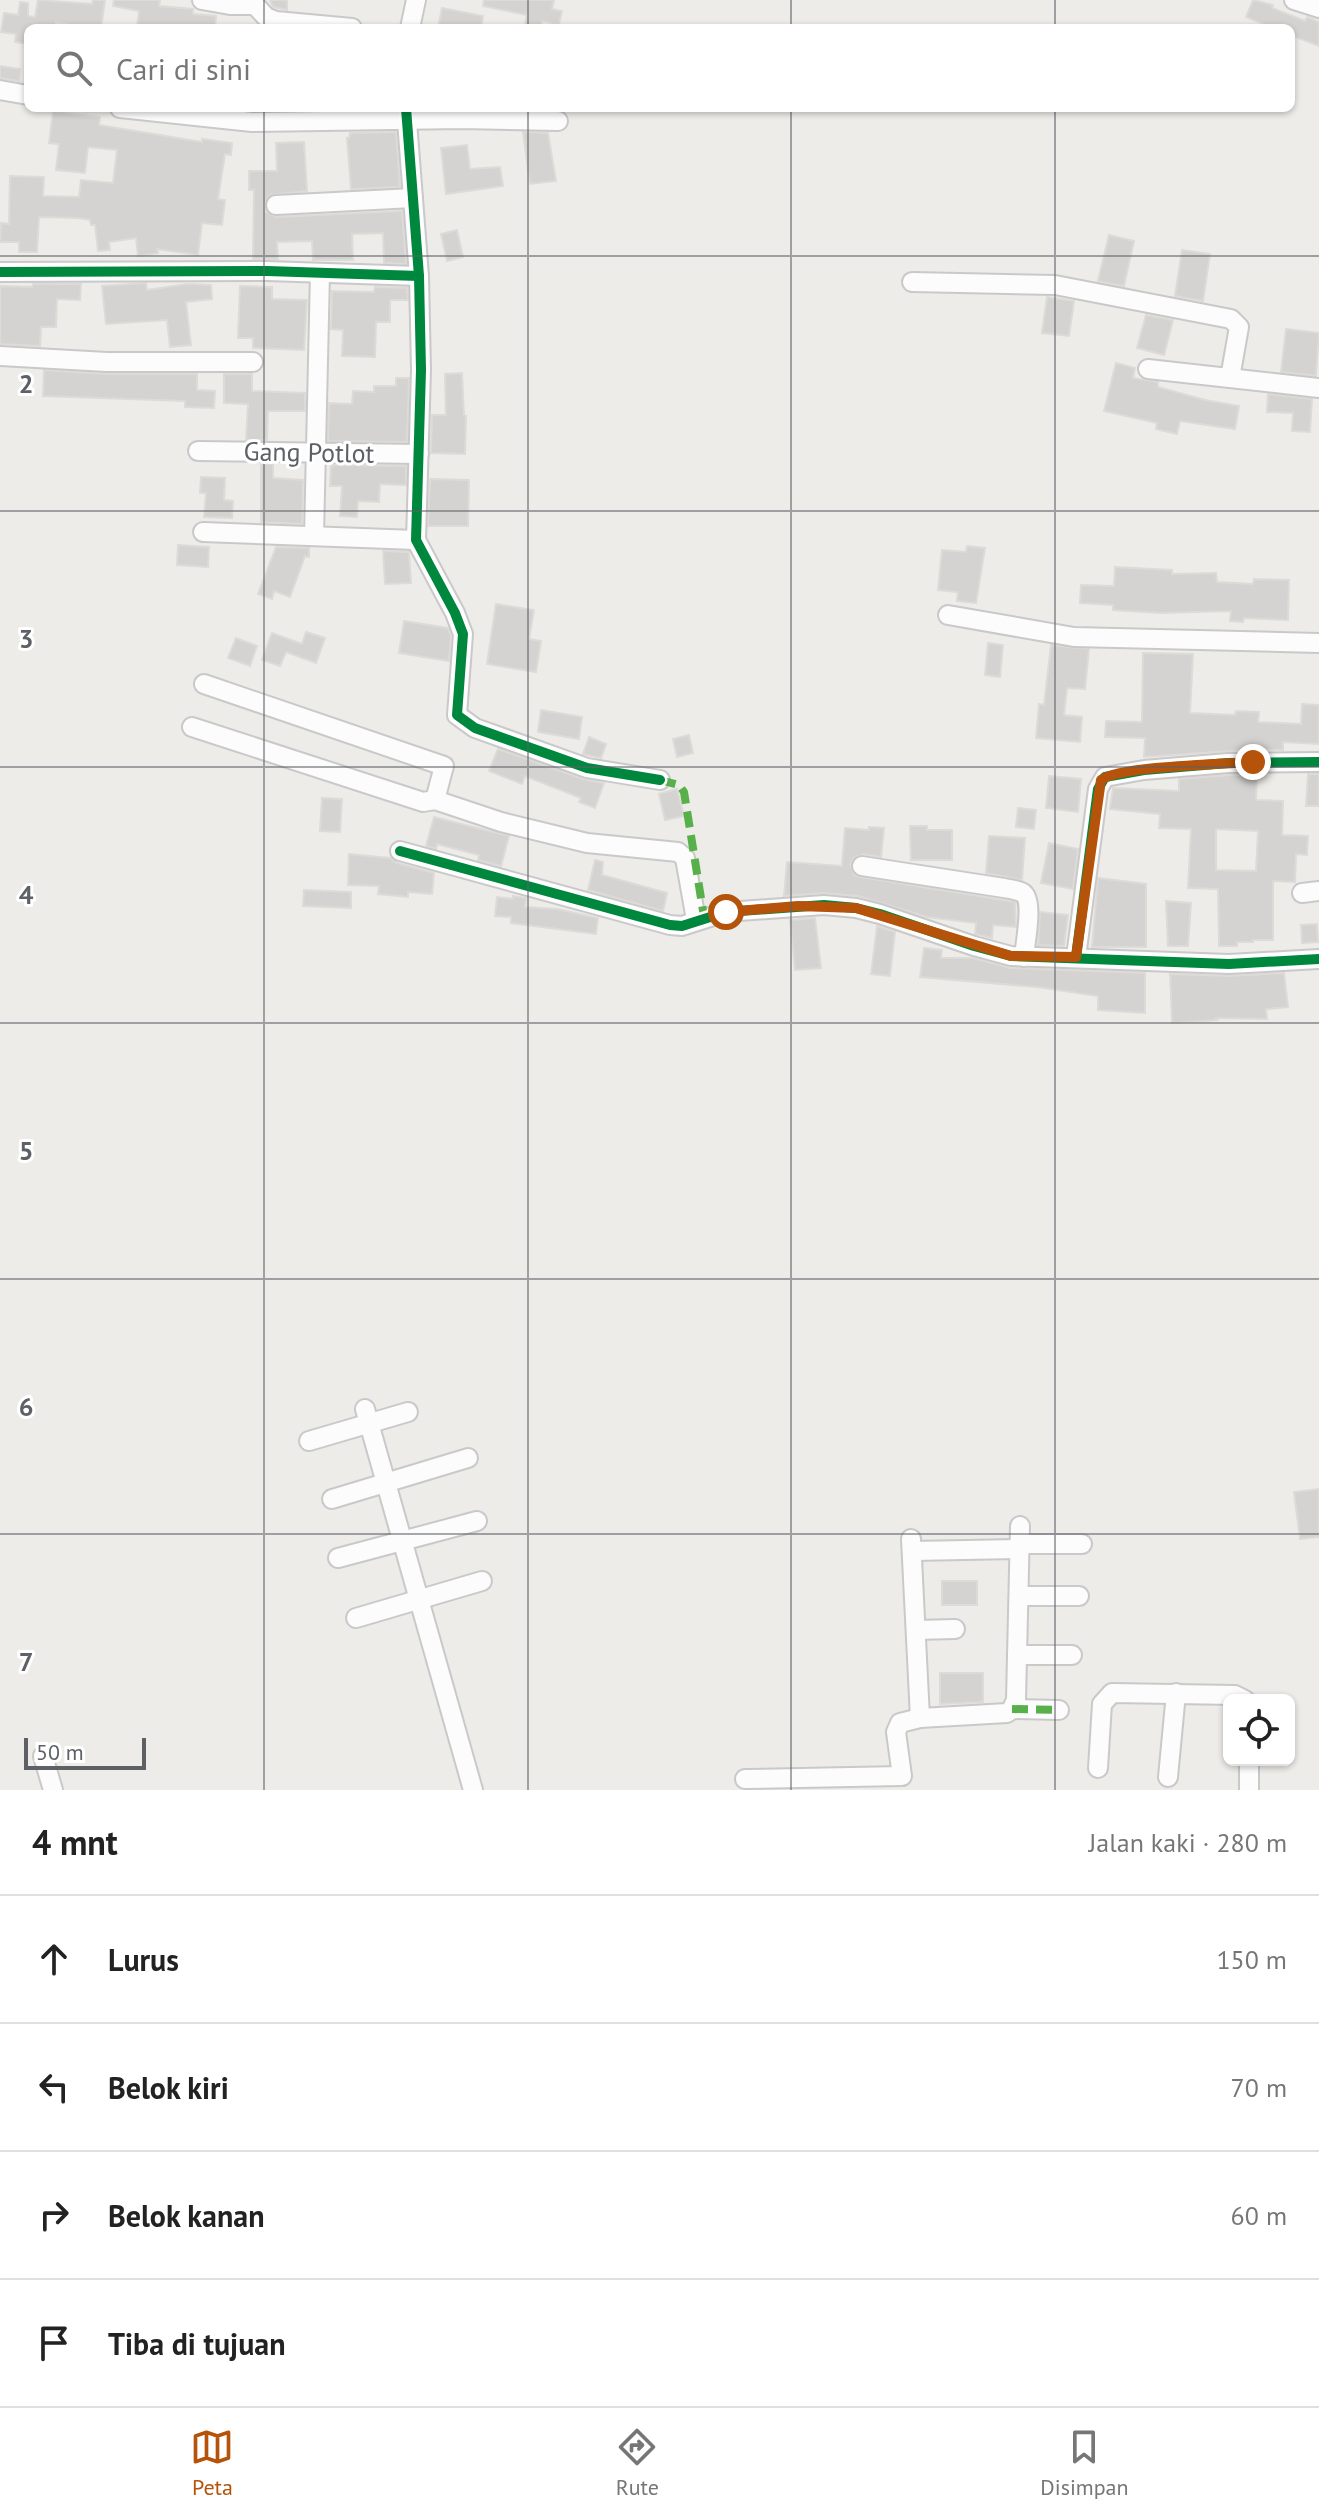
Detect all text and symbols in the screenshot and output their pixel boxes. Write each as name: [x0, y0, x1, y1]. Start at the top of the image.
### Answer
search box: [24, 24, 1295, 112]
icon: search: [52, 46, 96, 90]
text: Cari di sini: [116, 49, 251, 88]
text: 2: [19, 367, 33, 400]
street label: Gang Potlot: [243, 434, 375, 470]
text: 3: [19, 622, 33, 655]
route end: [1235, 744, 1271, 780]
text: 4: [19, 878, 34, 911]
route start: [708, 894, 744, 930]
text: 5: [19, 1134, 33, 1167]
text: 6: [19, 1390, 33, 1423]
text: 7: [19, 1645, 33, 1678]
map controls: [1223, 1694, 1295, 1766]
button: locate: [1223, 1694, 1295, 1766]
scale bar: [24, 1734, 146, 1770]
text: 50 m: [36, 1738, 84, 1766]
text: 4 mnt: [32, 1820, 118, 1864]
text: Jalan kaki · 280 m: [1089, 1826, 1287, 1859]
icon: ahead: [32, 1937, 76, 1981]
text: Lurus: [108, 1940, 179, 1979]
text: 150 m: [1216, 1943, 1287, 1976]
icon: left: [32, 2065, 76, 2109]
text: Belok kiri: [108, 2068, 229, 2107]
text: 70 m: [1231, 2071, 1287, 2104]
icon: right: [32, 2193, 76, 2237]
text: Belok kanan: [108, 2196, 265, 2235]
text: 60 m: [1231, 2199, 1287, 2232]
icon: arrive: [32, 2321, 76, 2365]
text: Tiba di tujuan: [108, 2324, 286, 2363]
tab: Peta: [190, 2425, 234, 2501]
tab: Rute: [615, 2425, 659, 2501]
tab: Disimpan: [1040, 2425, 1129, 2501]

